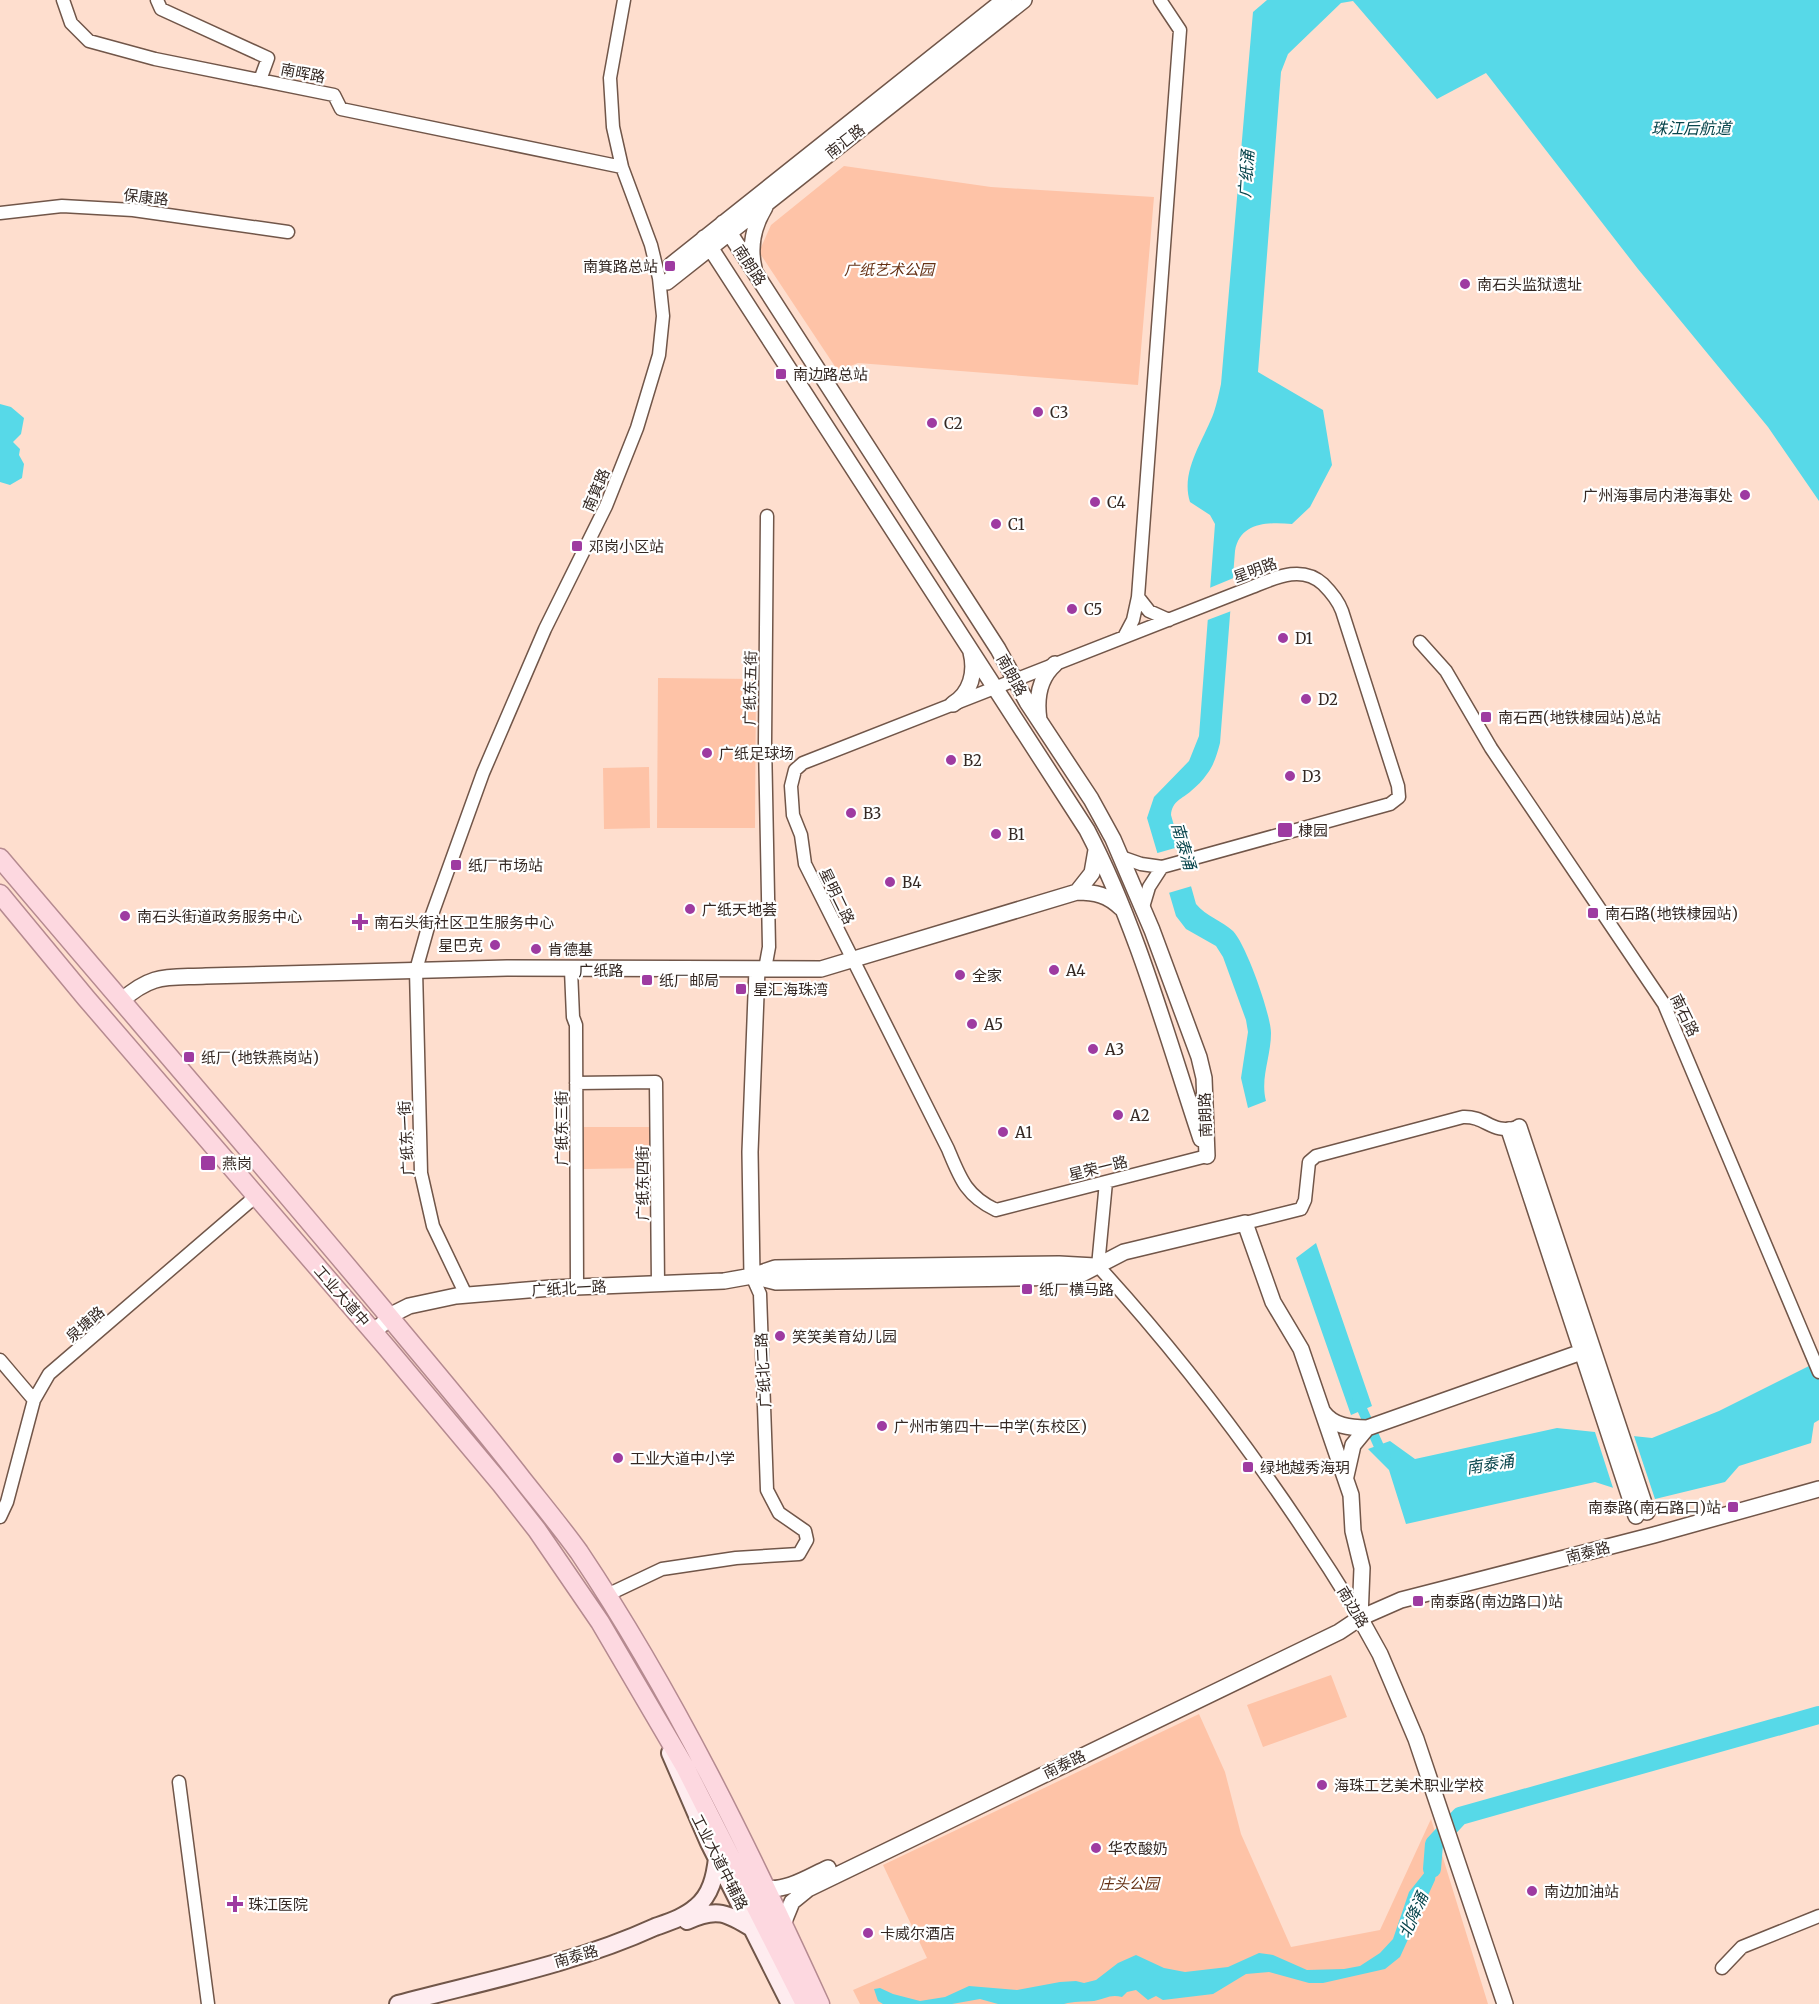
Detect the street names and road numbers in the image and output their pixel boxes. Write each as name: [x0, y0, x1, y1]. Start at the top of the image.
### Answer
street label: 南晖路: [279, 59, 327, 87]
street label: 南汇路: [821, 120, 869, 162]
street label: 保康路: [123, 185, 169, 209]
street label: 南朗路: [730, 241, 770, 289]
street label: 南箕路: [578, 466, 614, 514]
street label: 星明路: [1231, 553, 1279, 587]
street label: 广纸东五街: [740, 650, 760, 726]
street label: 南朗路: [993, 651, 1031, 699]
street label: 星明二路: [815, 865, 859, 927]
street label: 广纸路: [578, 961, 624, 980]
street label: 南石路: [1667, 991, 1703, 1039]
street label: 广纸东三街: [552, 1090, 571, 1166]
street label: 南朗路: [1195, 1092, 1215, 1138]
street label: 广纸东一街: [395, 1100, 417, 1176]
street label: 广纸东四街: [633, 1145, 652, 1221]
street label: 星荣一路: [1067, 1152, 1129, 1184]
street label: 工业大道中: [310, 1261, 374, 1331]
street label: 广纸北一路: [531, 1277, 607, 1299]
street label: 泉塘路: [62, 1302, 108, 1346]
street label: 广纸北二路: [752, 1332, 774, 1408]
street label: 南泰路: [1564, 1537, 1612, 1567]
street label: 南边路: [1333, 1583, 1373, 1631]
street label: 南泰路: [1040, 1746, 1088, 1782]
street label: 工业大道中辅路: [688, 1811, 752, 1913]
street label: 南泰路: [552, 1941, 600, 1971]

